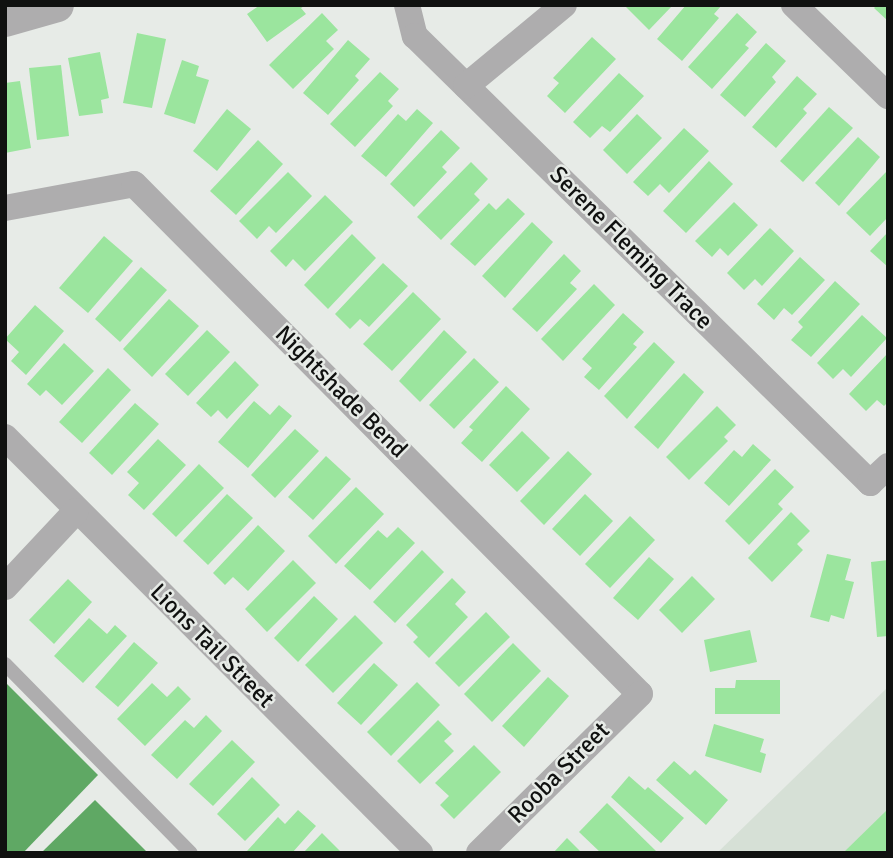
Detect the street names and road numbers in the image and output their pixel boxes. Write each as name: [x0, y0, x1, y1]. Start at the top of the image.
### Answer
street label: Serene Fleming Trace: [544, 161, 718, 335]
street label: Nightshade Bend: [269, 320, 413, 464]
street label: Lions Tail Street: [144, 578, 280, 714]
street label: Rooba Street: [502, 716, 616, 830]

